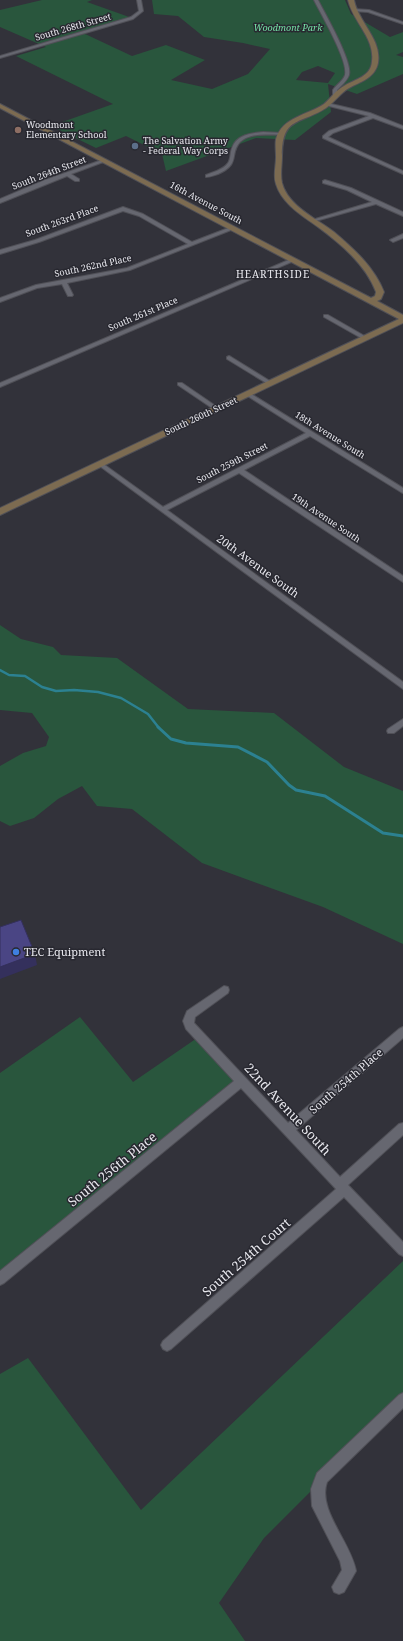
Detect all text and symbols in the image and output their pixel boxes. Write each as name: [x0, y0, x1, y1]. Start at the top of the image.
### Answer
street label: South 268th Street: [33, 9, 112, 44]
park label: Woodmont Park: [254, 21, 323, 34]
place label: Woodmont Elementary School: [26, 118, 107, 141]
marker: Woodmont Elementary School: [13, 125, 23, 135]
place label: The Salvation Army - Federal Way Corps: [143, 134, 229, 157]
marker: The Salvation Army - Federal Way Corps: [130, 141, 140, 151]
street label: South 264th Street: [10, 152, 88, 193]
street label: 16th Avenue South: [168, 178, 245, 227]
street label: South 263rd Place: [24, 201, 100, 240]
street label: South 262nd Place: [53, 251, 133, 280]
district label: HEARTHSIDE: [236, 267, 310, 281]
street label: South 261st Place: [106, 293, 180, 334]
street label: South 260th Street: [162, 393, 239, 438]
street label: 18th Avenue South: [293, 408, 368, 462]
street label: South 259th Street: [194, 439, 270, 486]
street label: 19th Avenue South: [289, 490, 364, 546]
street label: 20th Avenue South: [214, 531, 302, 601]
place label: TEC Equipment: [24, 944, 105, 959]
marker: TEC Equipment: [11, 947, 21, 957]
street label: South 254th Place: [306, 1044, 386, 1117]
street label: 22nd Avenue South: [241, 1059, 335, 1159]
street label: South 256th Place: [64, 1127, 160, 1210]
street label: South 254th Court: [198, 1213, 294, 1300]

